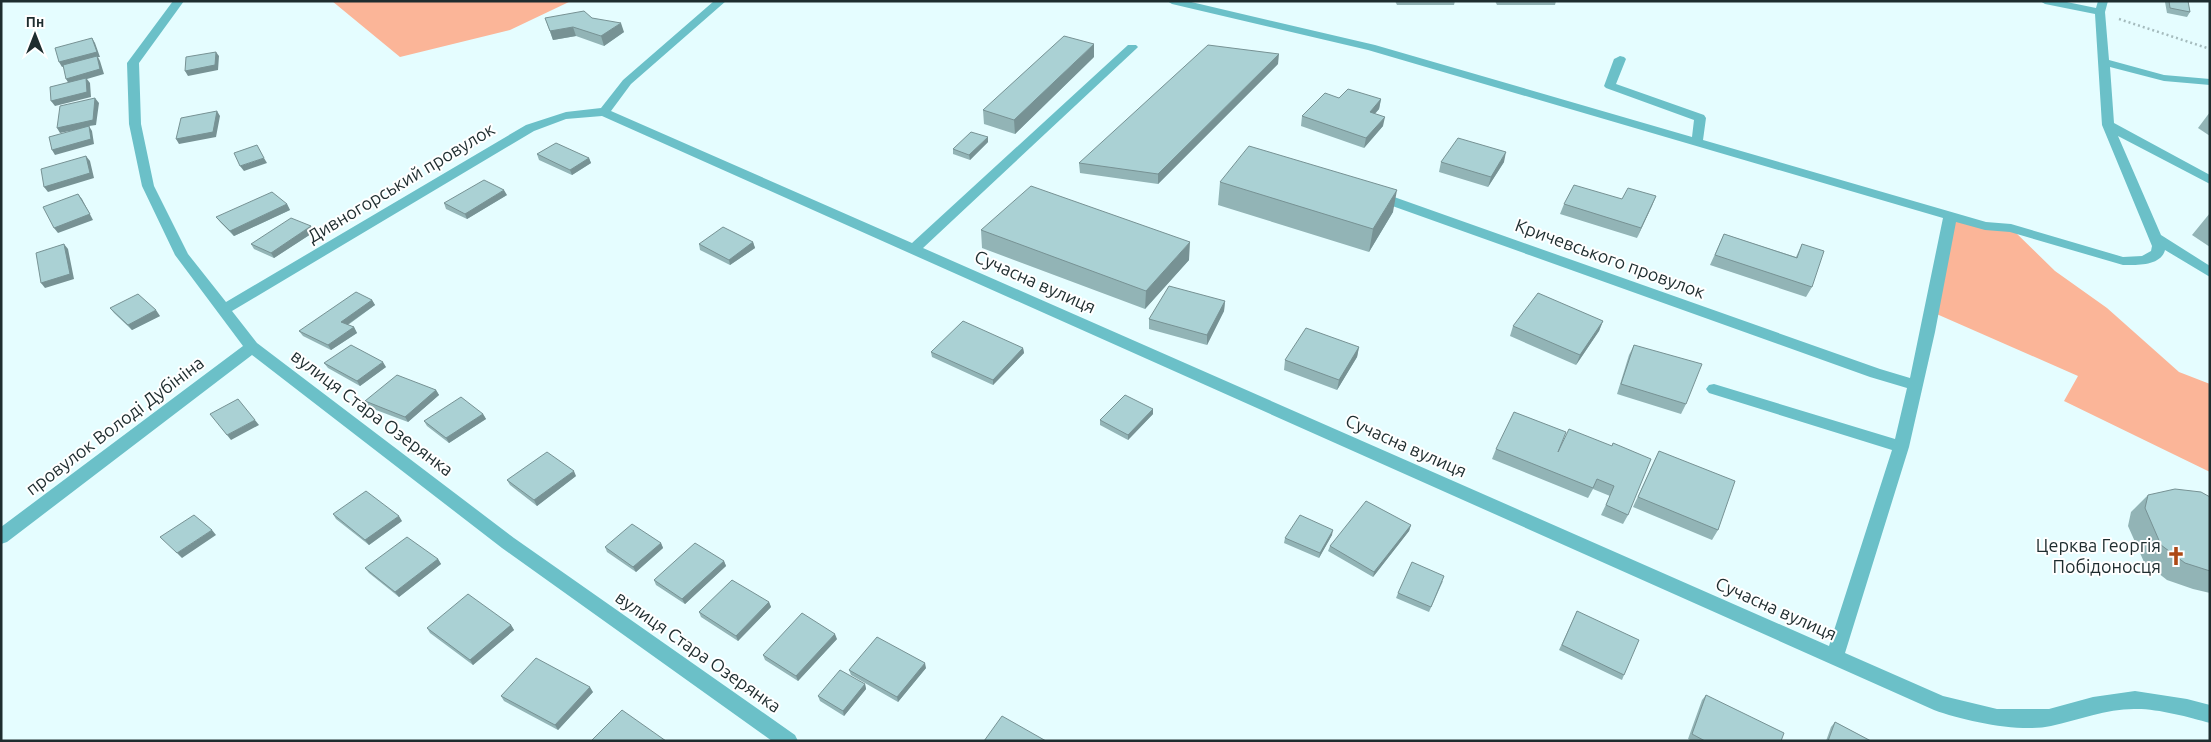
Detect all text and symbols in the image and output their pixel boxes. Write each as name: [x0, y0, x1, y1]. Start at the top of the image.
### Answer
north arrow: [10, 10, 60, 60]
text: Пн: [26, 14, 44, 30]
street label: Дивногорський провулок: [303, 118, 498, 246]
street label: Кричевського провулок: [1513, 214, 1708, 302]
street label: Сучасна вулиця: [972, 245, 1099, 317]
street label: вулиця Стара Озерянка: [288, 345, 457, 480]
street label: провулок Володі Дубініна: [22, 352, 207, 499]
street label: Сучасна вулиця: [1343, 409, 1470, 481]
place label: Церква Георгія Побідоносця: [2036, 535, 2161, 576]
church icon: Церква Георгія Побідоносця: [2165, 545, 2187, 567]
street label: Сучасна вулиця: [1713, 572, 1840, 644]
street label: вулиця Стара Озерянка: [612, 586, 785, 716]

